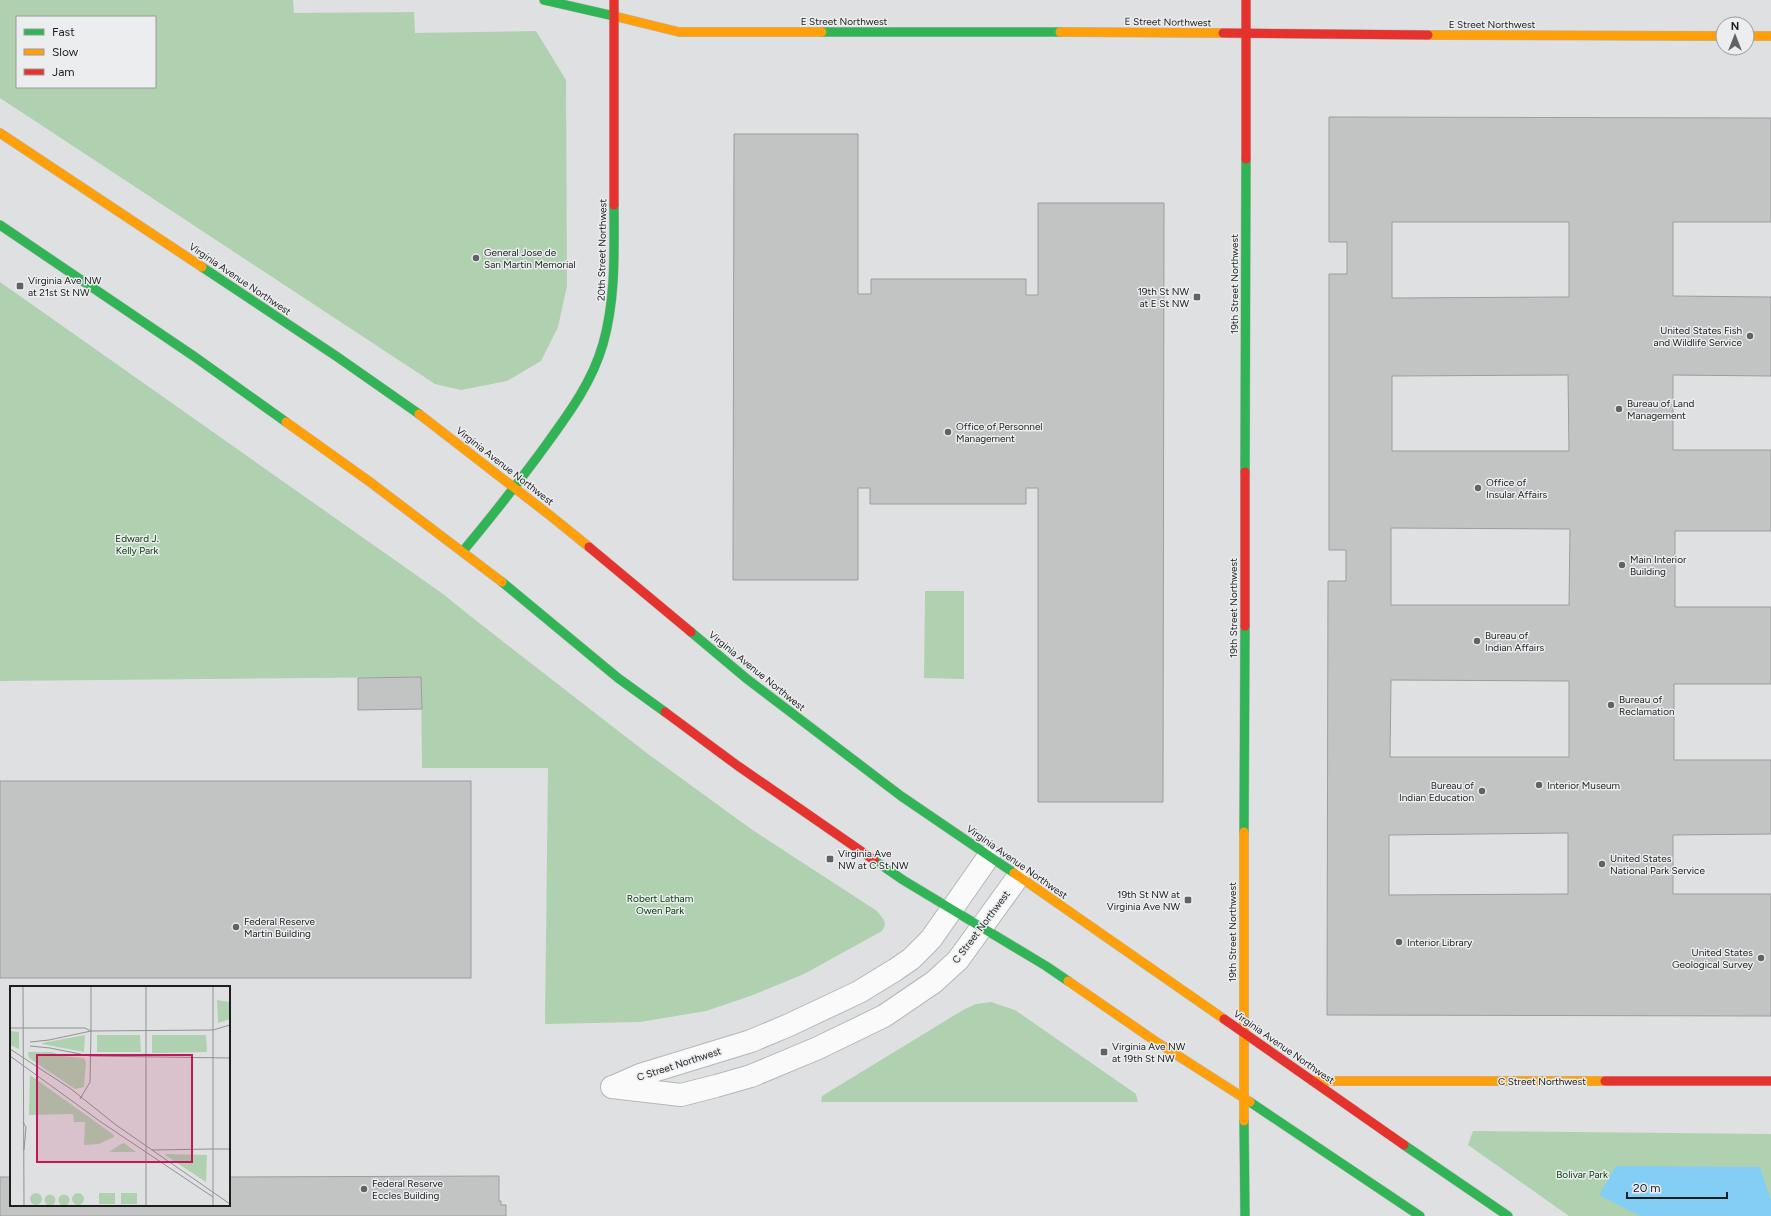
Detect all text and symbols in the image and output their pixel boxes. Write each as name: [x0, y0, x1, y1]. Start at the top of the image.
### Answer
street label: E Street Northwest: [801, 15, 888, 28]
street label: E Street Northwest: [1125, 15, 1212, 29]
legend: [16, 16, 156, 88]
north arrow: [1715, 16, 1755, 56]
street label: E Street Northwest: [1449, 18, 1536, 31]
text: N: [1731, 20, 1739, 33]
text: Fast: [52, 25, 75, 39]
text: Slow: [52, 45, 79, 59]
text: Jam: [52, 65, 75, 79]
street label: 20th Street Northwest: [595, 199, 609, 301]
street label: 19th Street Northwest: [1228, 234, 1241, 334]
street label: Virginia Avenue Northwest: [186, 240, 294, 318]
place label: General Jose de San Martin Memorial: [484, 246, 576, 271]
marker: General Jose de San Martin Memorial: [471, 253, 481, 263]
place label: Virginia Ave NW at 21st St NW: [28, 274, 102, 299]
marker: Virginia Ave NW at 21st St NW: [15, 281, 25, 291]
place label: 19th St NW at E St NW: [1138, 285, 1189, 310]
marker: 19th St NW at E St NW: [1192, 292, 1202, 302]
place label: United States Fish and Wildlife Service: [1654, 324, 1743, 349]
marker: United States Fish and Wildlife Service: [1745, 331, 1755, 341]
place label: Bureau of Land Management: [1627, 397, 1695, 422]
marker: Bureau of Land Management: [1614, 404, 1624, 414]
place label: Office of Personnel Management: [956, 420, 1043, 445]
street label: Virginia Avenue Northwest: [454, 424, 557, 508]
marker: Office of Personnel Management: [943, 427, 953, 437]
place label: Office of Insular Affairs: [1486, 476, 1548, 501]
marker: Office of Insular Affairs: [1473, 483, 1483, 493]
park label: Edward J. Kelly Park: [115, 532, 159, 557]
place label: Main Interior Building: [1630, 553, 1687, 578]
street label: 19th Street Northwest: [1227, 558, 1240, 658]
marker: Main Interior Building: [1617, 560, 1627, 570]
street label: Virginia Avenue Northwest: [706, 628, 808, 714]
place label: Bureau of Indian Affairs: [1485, 629, 1545, 654]
marker: Bureau of Indian Affairs: [1472, 636, 1482, 646]
place label: Bureau of Reclamation: [1619, 693, 1675, 718]
marker: Bureau of Reclamation: [1606, 700, 1616, 710]
place label: Bureau of Indian Education: [1399, 779, 1474, 804]
place label: Interior Museum: [1547, 779, 1620, 792]
marker: Interior Museum: [1534, 780, 1544, 790]
marker: Bureau of Indian Education: [1477, 786, 1487, 796]
street label: Virginia Avenue Northwest: [964, 822, 1070, 902]
place label: Virginia Ave NW at C St NW: [838, 847, 909, 872]
place label: United States National Park Service: [1610, 852, 1705, 877]
marker: Virginia Ave NW at C St NW: [825, 854, 835, 864]
marker: United States National Park Service: [1597, 859, 1607, 869]
street label: 19th Street Northwest: [1226, 882, 1239, 982]
street label: C Street Northwest: [949, 888, 1013, 966]
place label: 19th St NW at Virginia Ave NW: [1107, 888, 1180, 913]
park label: Robert Latham Owen Park: [627, 892, 693, 917]
marker: 19th St NW at Virginia Ave NW: [1183, 895, 1193, 905]
place label: Federal Reserve Martin Building: [244, 915, 316, 940]
marker: Federal Reserve Martin Building: [231, 922, 241, 932]
place label: Interior Library: [1407, 936, 1473, 949]
marker: Interior Library: [1394, 937, 1404, 947]
place label: United States Geological Survey: [1672, 946, 1754, 971]
marker: United States Geological Survey: [1756, 953, 1766, 963]
inset map: [10, 986, 230, 1206]
street label: Virginia Avenue Northwest: [1231, 1007, 1337, 1087]
place label: Virginia Ave NW at 19th St NW: [1112, 1040, 1186, 1065]
street label: C Street Northwest: [635, 1044, 723, 1084]
marker: Virginia Ave NW at 19th St NW: [1099, 1047, 1109, 1057]
street label: C Street Northwest: [1498, 1075, 1586, 1088]
park label: Bolivar Park: [1556, 1168, 1608, 1181]
scale bar: [1627, 1174, 1727, 1200]
place label: Federal Reserve Eccles Building: [372, 1177, 444, 1202]
text: 20 m: [1633, 1181, 1661, 1195]
marker: Federal Reserve Eccles Building: [359, 1184, 369, 1194]

